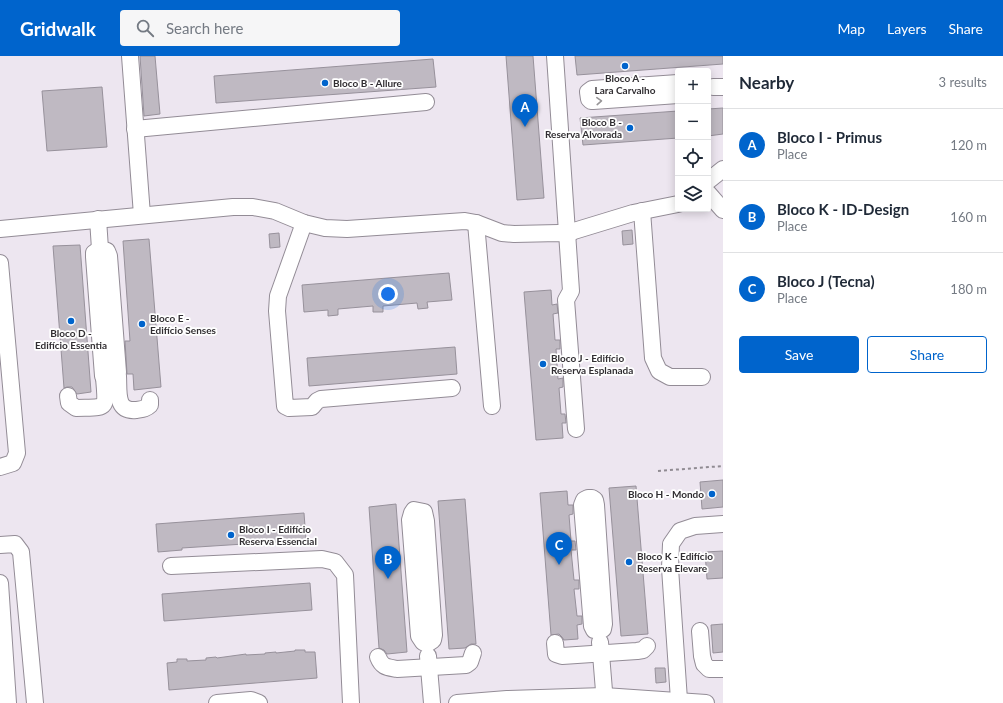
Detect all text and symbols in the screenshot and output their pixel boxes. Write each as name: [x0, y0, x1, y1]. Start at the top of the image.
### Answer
search box: [120, 10, 400, 46]
text: Gridwalk: [20, 17, 96, 40]
icon: search: [134, 17, 156, 39]
text: Search here: [166, 19, 243, 37]
text: Map: [837, 20, 865, 37]
text: Layers: [887, 20, 927, 37]
text: Share: [949, 20, 983, 37]
marker: Bloco A - Lara Carvalho: [620, 61, 630, 71]
map controls: [675, 68, 711, 212]
button: +: [675, 68, 711, 104]
place label: Bloco A - Lara Carvalho: [595, 72, 656, 96]
text: Nearby: [739, 72, 794, 93]
text: 3 results: [939, 74, 987, 90]
place label: Bloco B - Allure: [333, 77, 403, 89]
marker: Bloco B - Allure: [320, 78, 330, 88]
pin: A: [512, 94, 538, 127]
one-way arrow: [596, 97, 602, 105]
button: −: [675, 104, 711, 140]
place label: Bloco B - Reserva Alvorada: [545, 116, 622, 140]
marker: Bloco B - Reserva Alvorada: [625, 123, 635, 133]
text: Bloco I - Primus: [777, 128, 882, 146]
text: A: [747, 137, 757, 153]
text: 120 m: [950, 137, 987, 153]
button: locate: [675, 140, 711, 176]
text: Place: [777, 146, 807, 162]
button: layers: [675, 176, 711, 212]
text: Bloco K - ID-Design: [777, 200, 909, 218]
text: B: [748, 209, 756, 225]
text: 160 m: [950, 209, 987, 225]
text: Place: [777, 218, 807, 234]
text: Bloco J (Tecna): [777, 272, 875, 290]
text: C: [748, 281, 756, 297]
text: 180 m: [950, 281, 987, 297]
your location: [378, 284, 398, 304]
text: Place: [777, 290, 807, 306]
place label: Bloco E - Edifício Senses: [150, 312, 217, 336]
marker: Bloco D - Edifício Essentia: [66, 316, 76, 326]
marker: Bloco E - Edifício Senses: [137, 319, 147, 329]
place label: Bloco D - Edifício Essentia: [35, 327, 107, 351]
button: Save: [739, 336, 859, 373]
button: Share: [867, 336, 987, 373]
place label: Bloco J - Edifício Reserva Esplanada: [551, 352, 633, 376]
marker: Bloco J - Edifício Reserva Esplanada: [538, 359, 548, 369]
place label: Bloco H - Mondo: [628, 488, 704, 500]
marker: Bloco H - Mondo: [707, 489, 717, 499]
place label: Bloco I - Edifício Reserva Essencial: [239, 523, 317, 547]
marker: Bloco I - Edifício Reserva Essencial: [226, 530, 236, 540]
pin: C: [546, 532, 572, 565]
pin: B: [375, 546, 401, 579]
place label: Bloco K - Edifício Reserva Elevare: [637, 550, 713, 574]
marker: Bloco K - Edifício Reserva Elevare: [624, 557, 634, 567]

